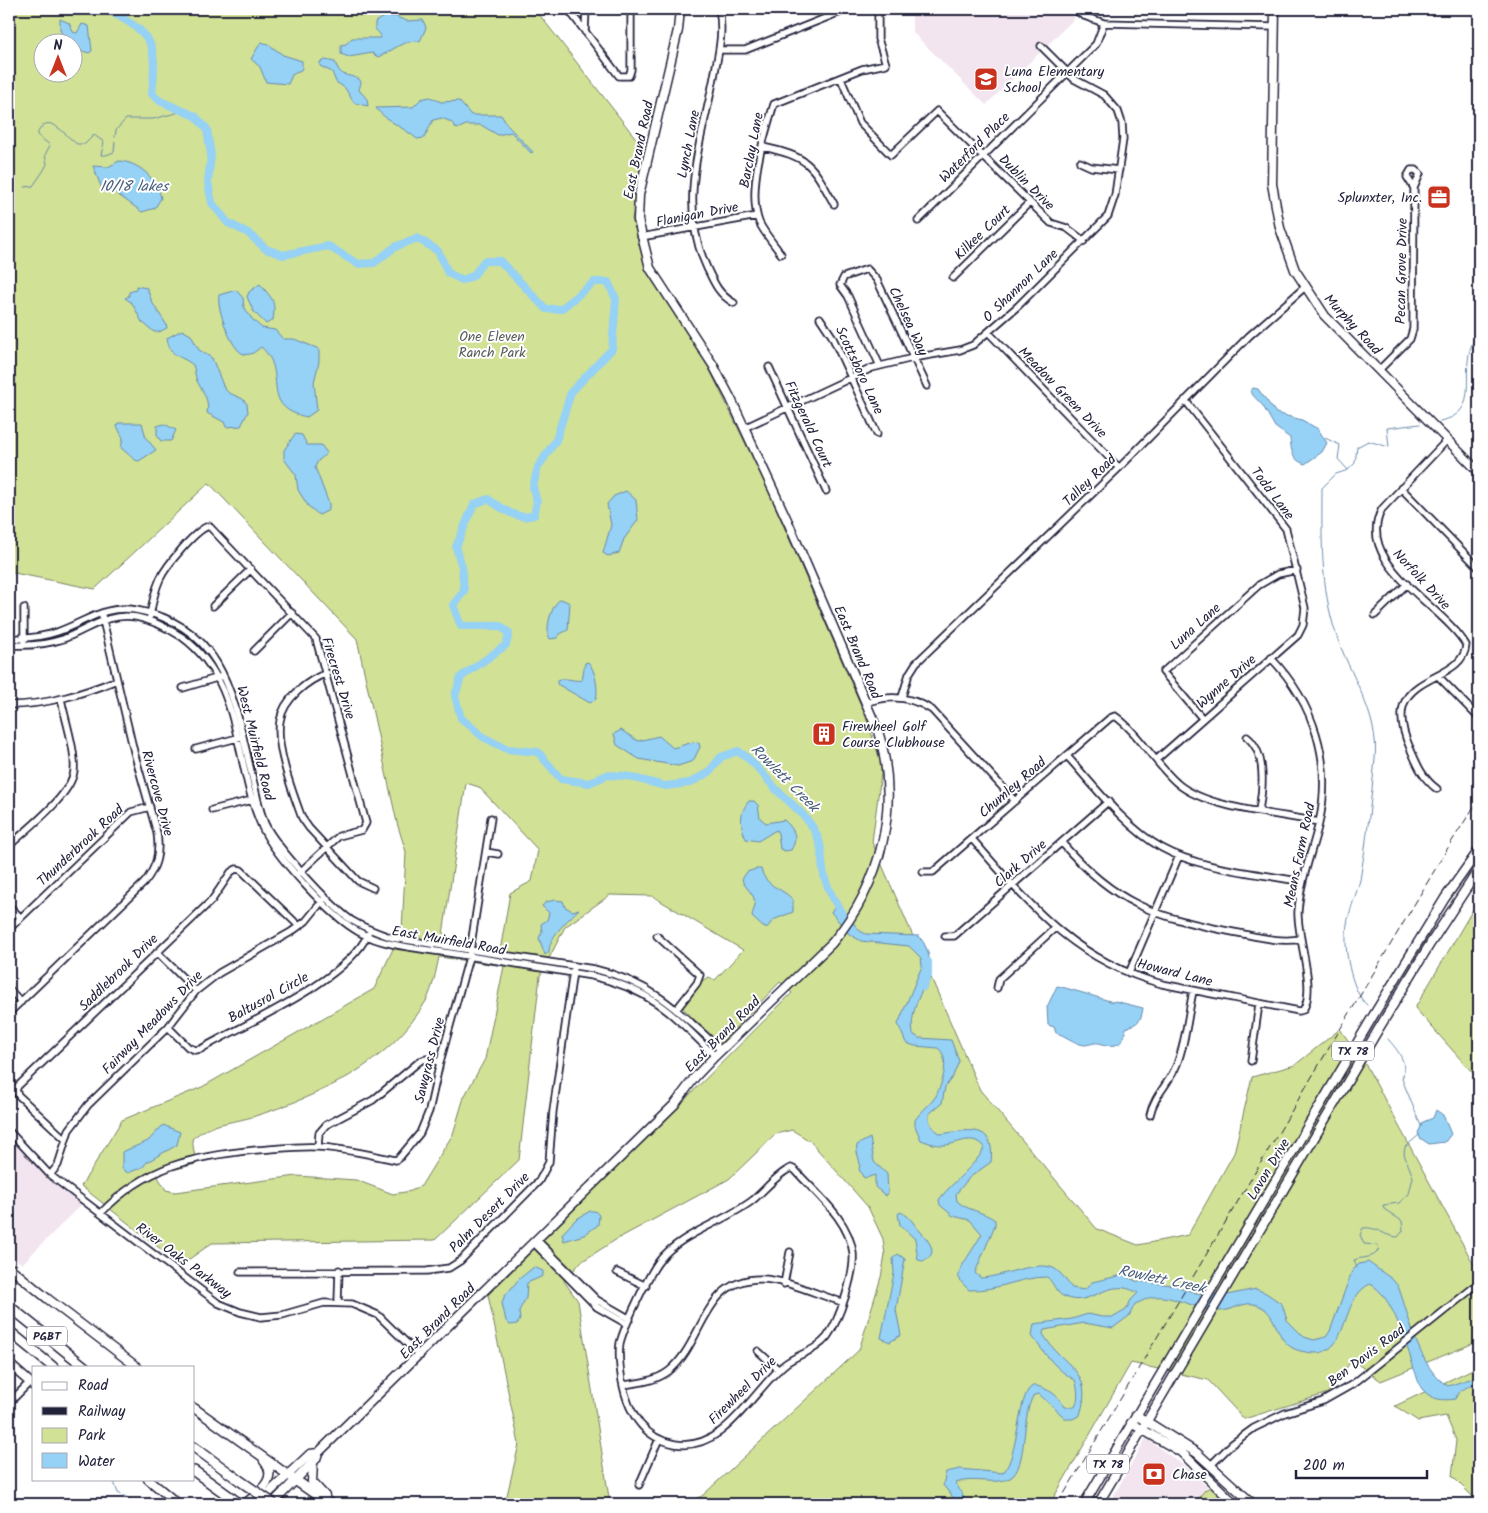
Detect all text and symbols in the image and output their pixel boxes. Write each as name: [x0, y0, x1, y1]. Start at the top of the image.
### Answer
north arrow: [32, 32, 82, 82]
text: N: [54, 35, 63, 57]
place label: Luna Elementary School: [1004, 61, 1104, 99]
school or university icon: Luna Elementary School: [973, 66, 999, 92]
street label: East Brand Road: [618, 98, 660, 201]
street label: Waterford Place: [934, 107, 1016, 188]
street label: Lynch Lane: [672, 108, 706, 180]
street label: Barclay Lane: [734, 110, 770, 190]
street label: Dublin Drive: [993, 149, 1060, 216]
water label: 10/18 lakes: [100, 175, 170, 199]
office icon: Splunxter, Inc.: [1426, 184, 1452, 210]
place label: Splunxter, Inc.: [1338, 187, 1422, 209]
street label: Flanigan Drive: [654, 196, 741, 234]
street label: Kilkee Court: [949, 200, 1016, 265]
street label: Pecan Grove Drive: [1390, 217, 1414, 324]
street label: O Shannon Lane: [978, 243, 1064, 328]
street label: Chelsea Way: [882, 283, 934, 360]
street label: Murphy Road: [1318, 289, 1387, 361]
street label: Scottsboro Lane: [829, 323, 889, 419]
park label: One Eleven Ranch Park: [459, 326, 526, 364]
street label: Meadow Green Drive: [1013, 342, 1112, 444]
street label: Fitzgerald Court: [778, 377, 838, 472]
street label: Talley Road: [1058, 449, 1122, 512]
street label: Todd Lane: [1245, 462, 1300, 525]
street label: Norfolk Drive: [1387, 544, 1456, 616]
street label: Luna Lane: [1165, 597, 1227, 656]
street label: East Brand Road: [827, 602, 887, 704]
street label: Firecrest Drive: [315, 634, 361, 723]
street label: Wynne Drive: [1192, 649, 1262, 714]
street label: West Muirfield Road: [230, 683, 280, 804]
place label: Firewheel Golf Course Clubhouse: [842, 716, 945, 754]
building icon: Firewheel Golf Course Clubhouse: [811, 721, 837, 747]
water label: Rowlett Creek: [745, 739, 825, 820]
street label: Rivercove Drive: [135, 748, 179, 839]
street label: Chumley Road: [974, 751, 1052, 824]
street label: Thunderbrook Road: [32, 799, 130, 892]
street label: Means Farm Road: [1278, 800, 1322, 909]
street label: Clark Drive: [989, 834, 1053, 893]
street label: East Muirfield Road: [390, 920, 509, 962]
street label: Saddlebrook Drive: [74, 928, 164, 1017]
street label: Howard Lane: [1135, 953, 1215, 993]
street label: Fairway Meadows Drive: [97, 965, 209, 1080]
street label: Baltusrol Circle: [224, 966, 314, 1029]
street label: East Brand Road: [680, 991, 767, 1078]
street label: Sawgrass Drive: [409, 1014, 451, 1106]
road number: TX 78: [1332, 1042, 1374, 1060]
street label: Lavon Drive: [1242, 1134, 1296, 1205]
street label: Palm Desert Drive: [444, 1167, 536, 1258]
street label: River Oaks Parkway: [131, 1217, 236, 1304]
water label: Rowlett Creek: [1116, 1259, 1209, 1301]
street label: East Brand Road: [395, 1278, 482, 1365]
street label: Ben Davis Road: [1323, 1318, 1411, 1393]
road number: PGBT: [27, 1326, 67, 1345]
street label: Firewheel Drive: [703, 1351, 783, 1430]
legend: [32, 1366, 195, 1480]
text: Road: [78, 1374, 109, 1398]
text: Railway: [78, 1400, 126, 1424]
text: Park: [78, 1424, 106, 1448]
scale bar: [1296, 1448, 1427, 1480]
text: Water: [78, 1450, 115, 1474]
text: 200 m: [1303, 1454, 1345, 1478]
road number: TX 78: [1087, 1455, 1129, 1474]
bank icon: Chase: [1141, 1461, 1167, 1487]
place label: Chase: [1172, 1464, 1207, 1486]

